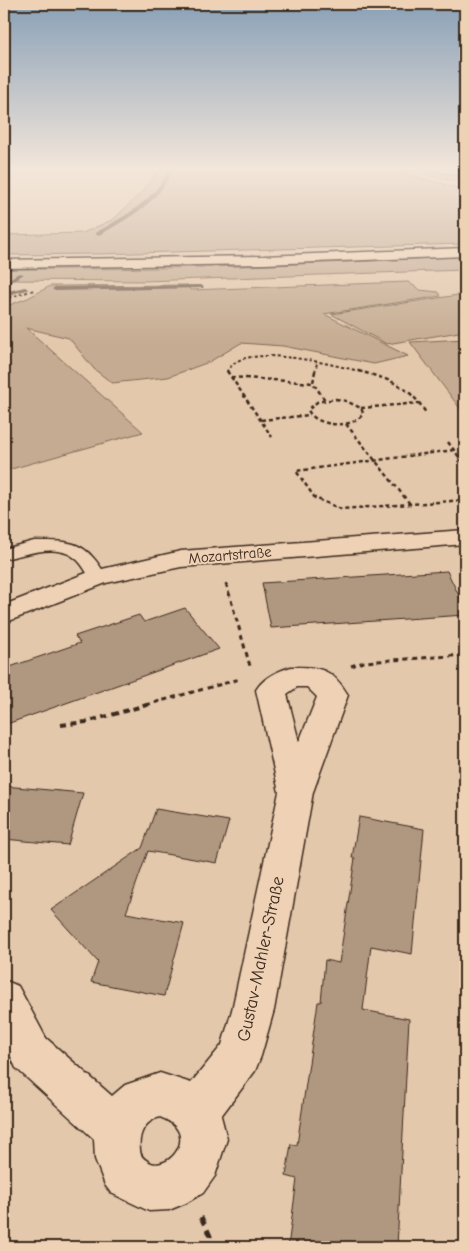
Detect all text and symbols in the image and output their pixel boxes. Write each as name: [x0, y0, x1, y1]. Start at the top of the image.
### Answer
street label: Mozartstraße: [188, 542, 273, 568]
street label: Gustav-Mahler-Straße: [233, 874, 289, 1044]

